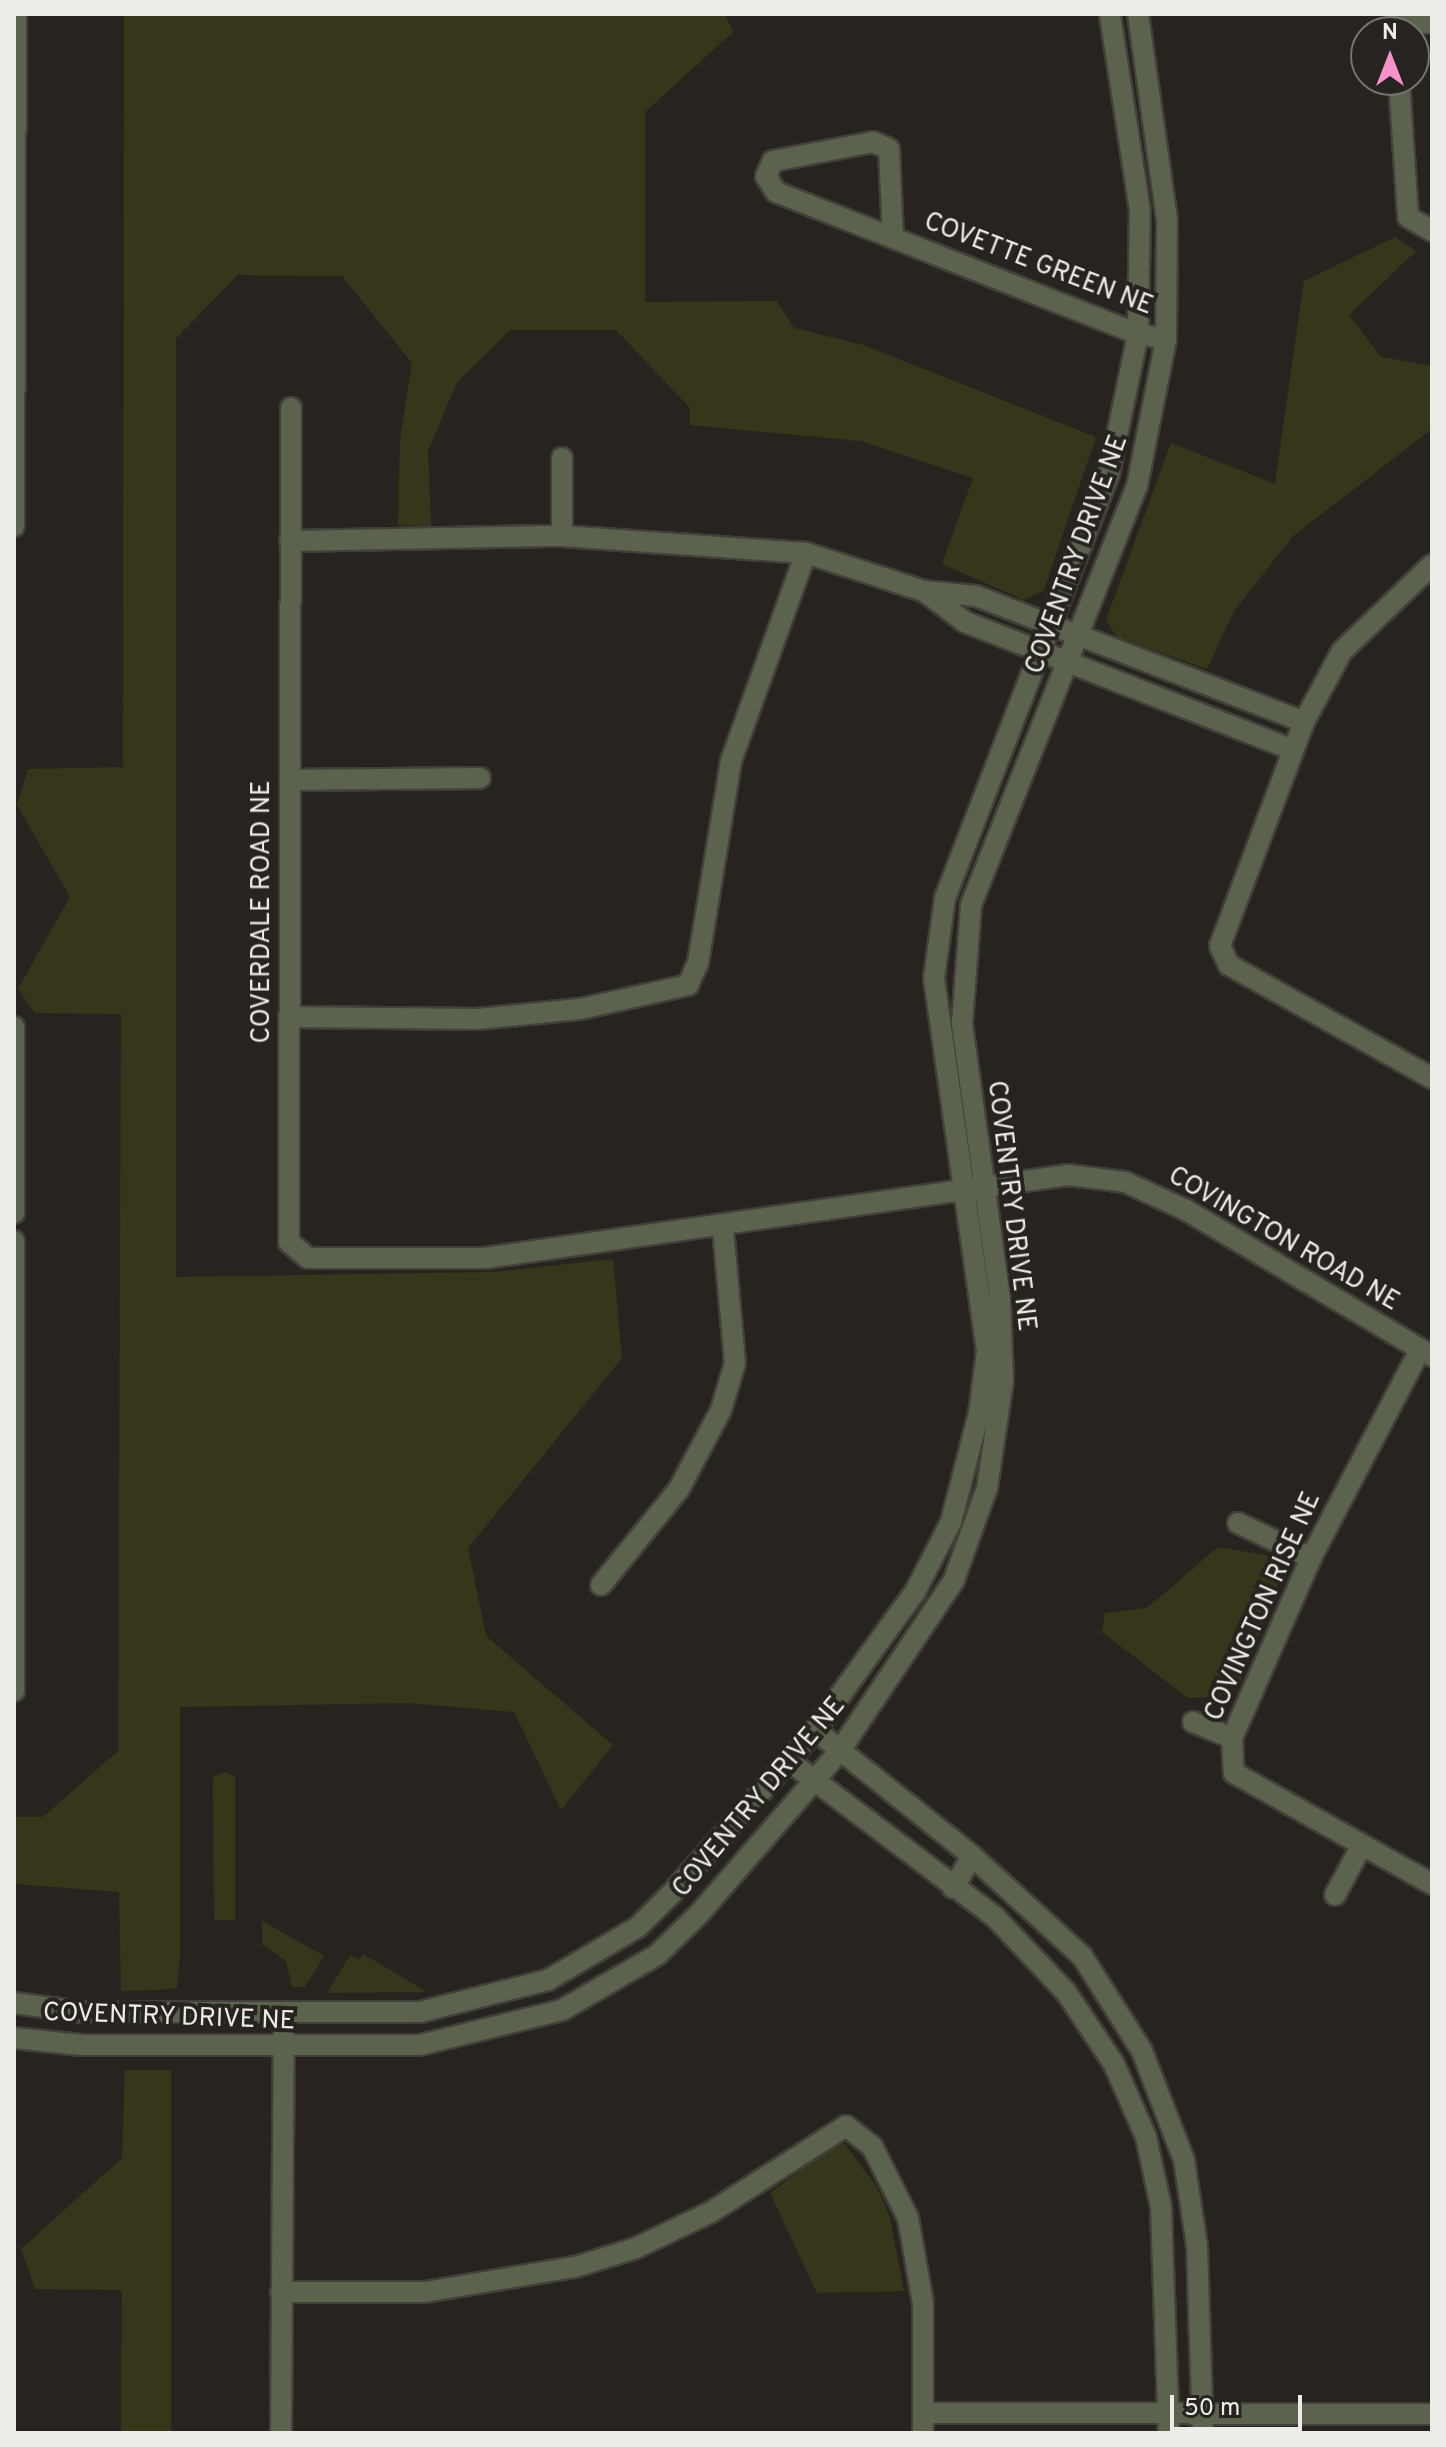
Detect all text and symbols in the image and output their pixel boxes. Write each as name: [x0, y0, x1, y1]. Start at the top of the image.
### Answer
north arrow: [1350, 16, 1430, 96]
text: N: [1382, 20, 1398, 47]
street label: COVETTE GREEN NE: [919, 207, 1157, 323]
street label: COVENTRY DRIVE NE: [1020, 431, 1136, 679]
street label: COVERDALE ROAD NE: [247, 780, 279, 1044]
street label: COVENTRY DRIVE NE: [979, 1078, 1041, 1334]
street label: COVINGTON ROAD NE: [1162, 1161, 1404, 1319]
street label: COVINGTON RISE NE: [1199, 1488, 1329, 1726]
street label: COVENTRY DRIVE NE: [667, 1691, 853, 1905]
street label: COVENTRY DRIVE NE: [42, 1998, 296, 2038]
scale bar: [1174, 2379, 1306, 2429]
text: 50 m: [1184, 2394, 1240, 2424]

